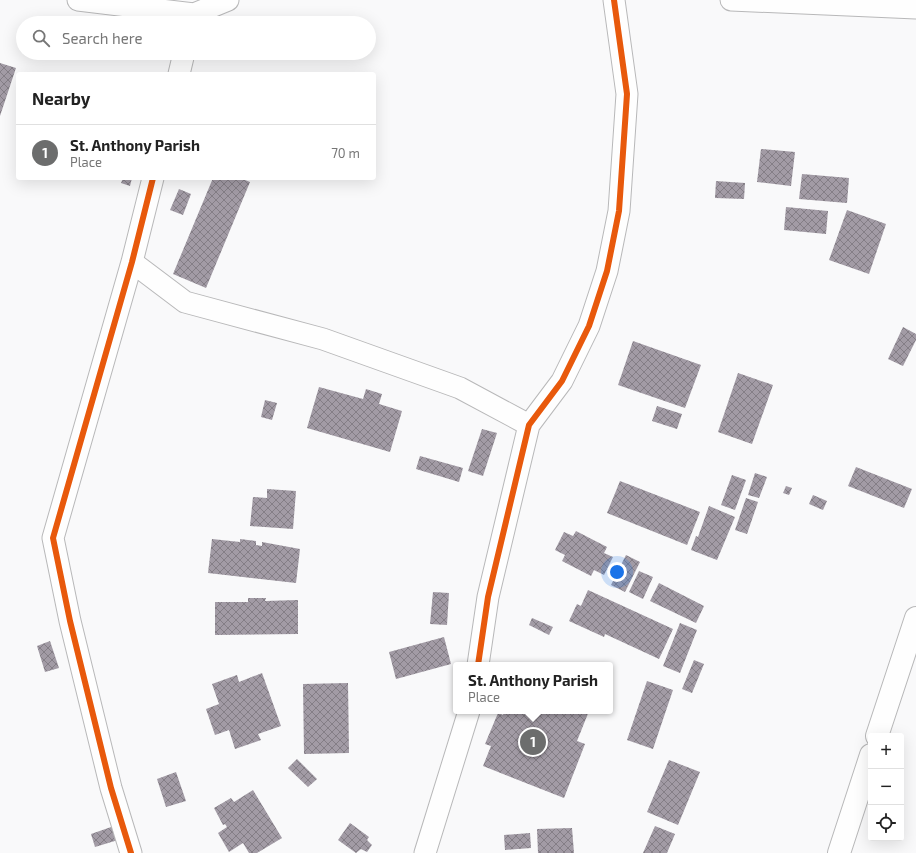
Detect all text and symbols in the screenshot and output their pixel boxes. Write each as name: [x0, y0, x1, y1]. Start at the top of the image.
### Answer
search box: [16, 16, 376, 60]
icon: search: [30, 27, 52, 49]
text: Search here: [62, 29, 143, 47]
text: Nearby: [32, 88, 90, 108]
text: St. Anthony Parish: [70, 136, 200, 154]
text: 1: [42, 145, 48, 161]
text: 70 m: [331, 145, 360, 161]
text: Place: [70, 154, 102, 170]
your location: [607, 562, 627, 582]
popup: [453, 662, 613, 714]
text: St. Anthony Parish: [468, 671, 598, 689]
text: Place: [468, 689, 500, 705]
pin: 1: [520, 727, 546, 757]
map controls: [868, 733, 904, 841]
button: +: [868, 733, 904, 769]
button: −: [868, 769, 904, 805]
button: locate: [868, 805, 904, 841]

